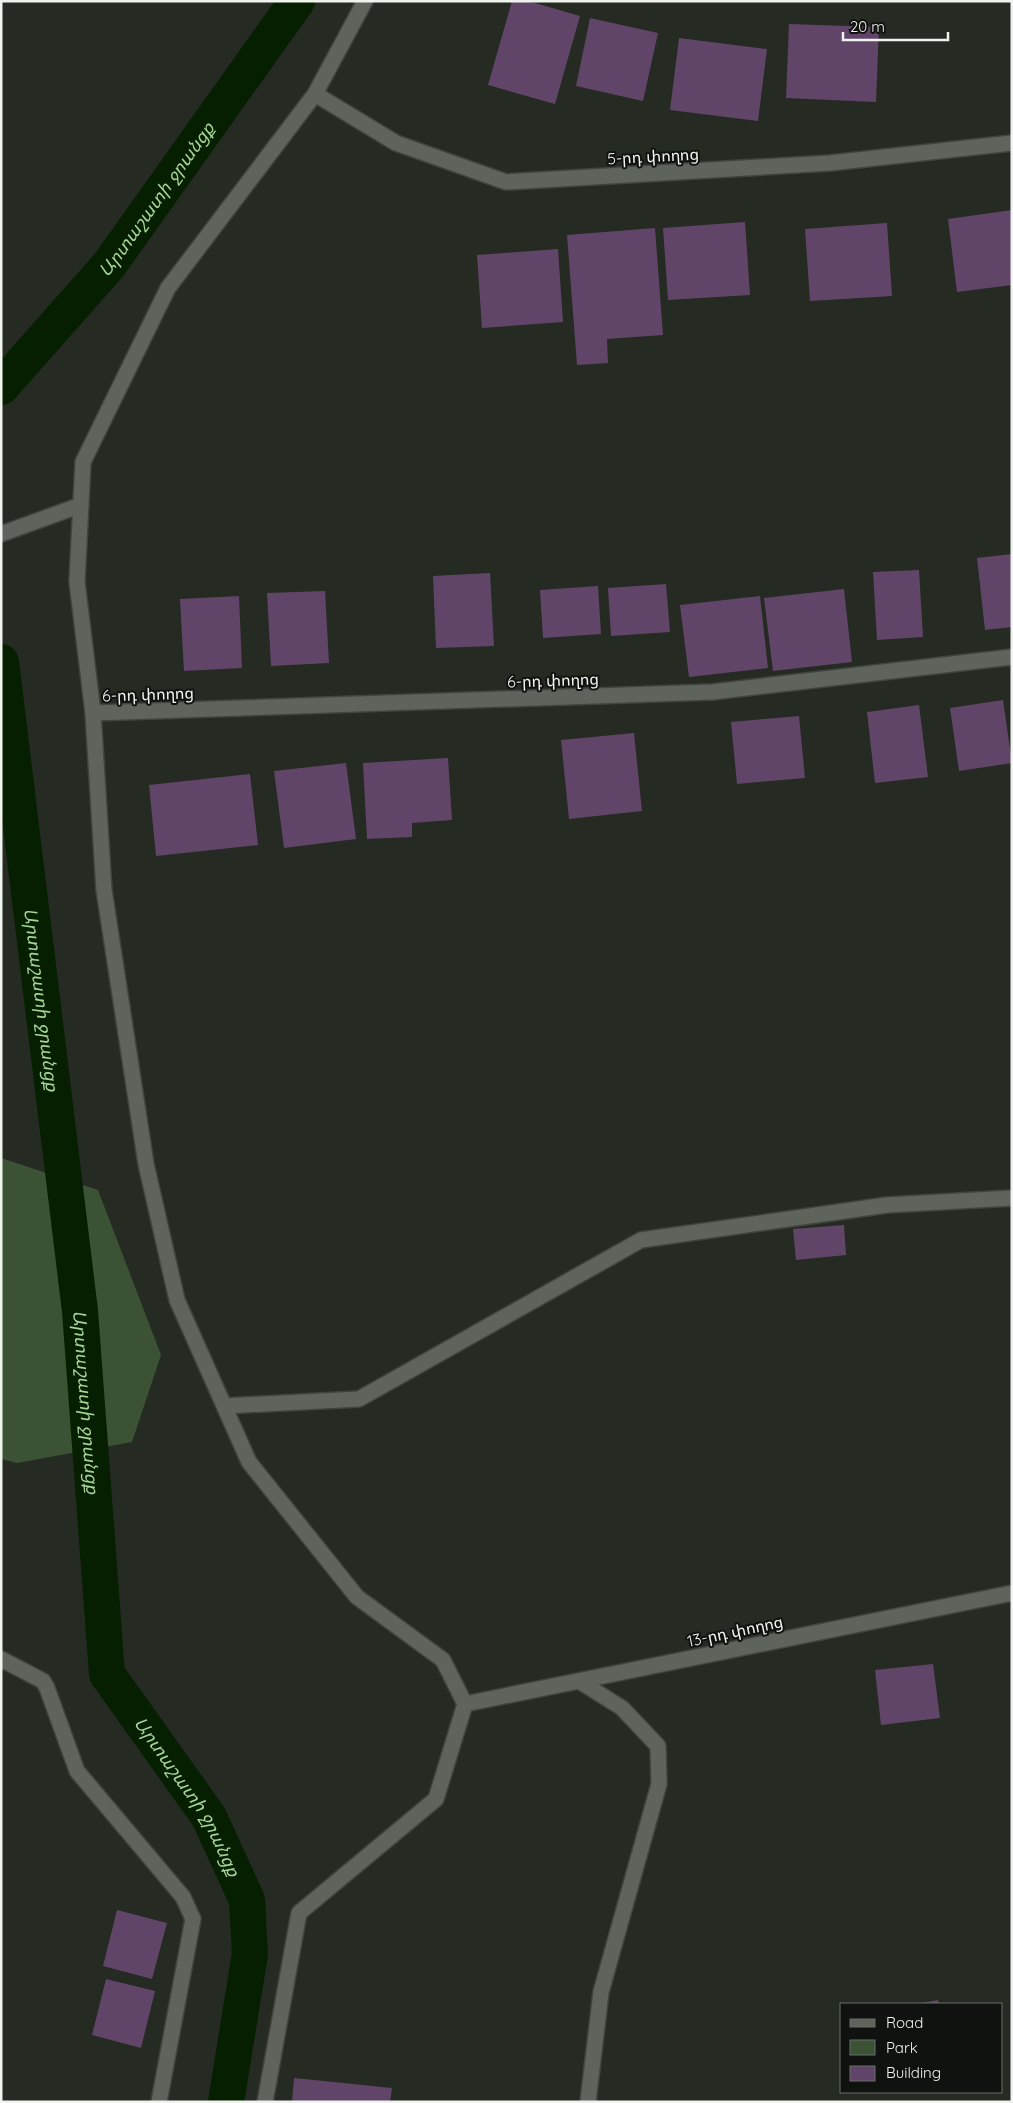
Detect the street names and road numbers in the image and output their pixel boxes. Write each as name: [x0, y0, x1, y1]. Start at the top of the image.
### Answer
street label: 5-րդ փողոց: [607, 144, 699, 168]
street label: 6-րդ փողոց: [507, 668, 599, 692]
street label: 6-րդ փողոց: [102, 682, 194, 706]
street label: 13-րդ փողոց: [685, 1611, 785, 1651]

